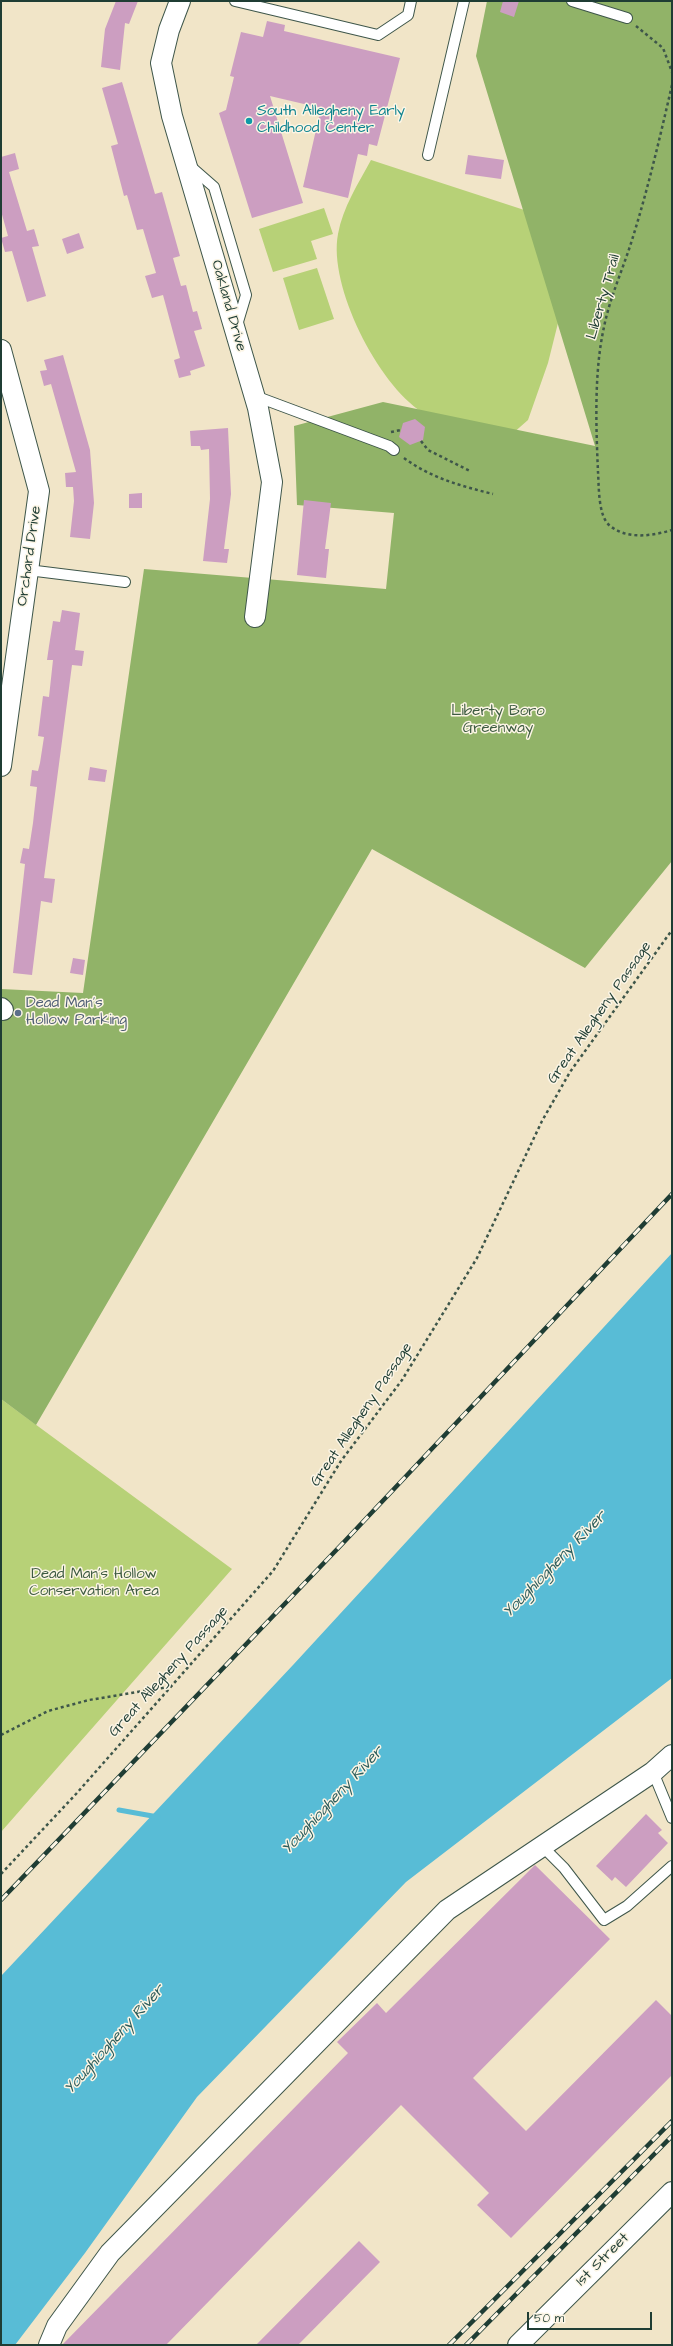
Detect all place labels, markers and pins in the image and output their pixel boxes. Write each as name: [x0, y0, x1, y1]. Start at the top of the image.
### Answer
place label: South Allegheny Early Childhood Center: [257, 103, 405, 138]
marker: South Allegheny Early Childhood Center: [244, 116, 254, 126]
place label: Dead Man's Hollow Parking: [26, 995, 127, 1030]
marker: Dead Man's Hollow Parking: [13, 1008, 23, 1018]

